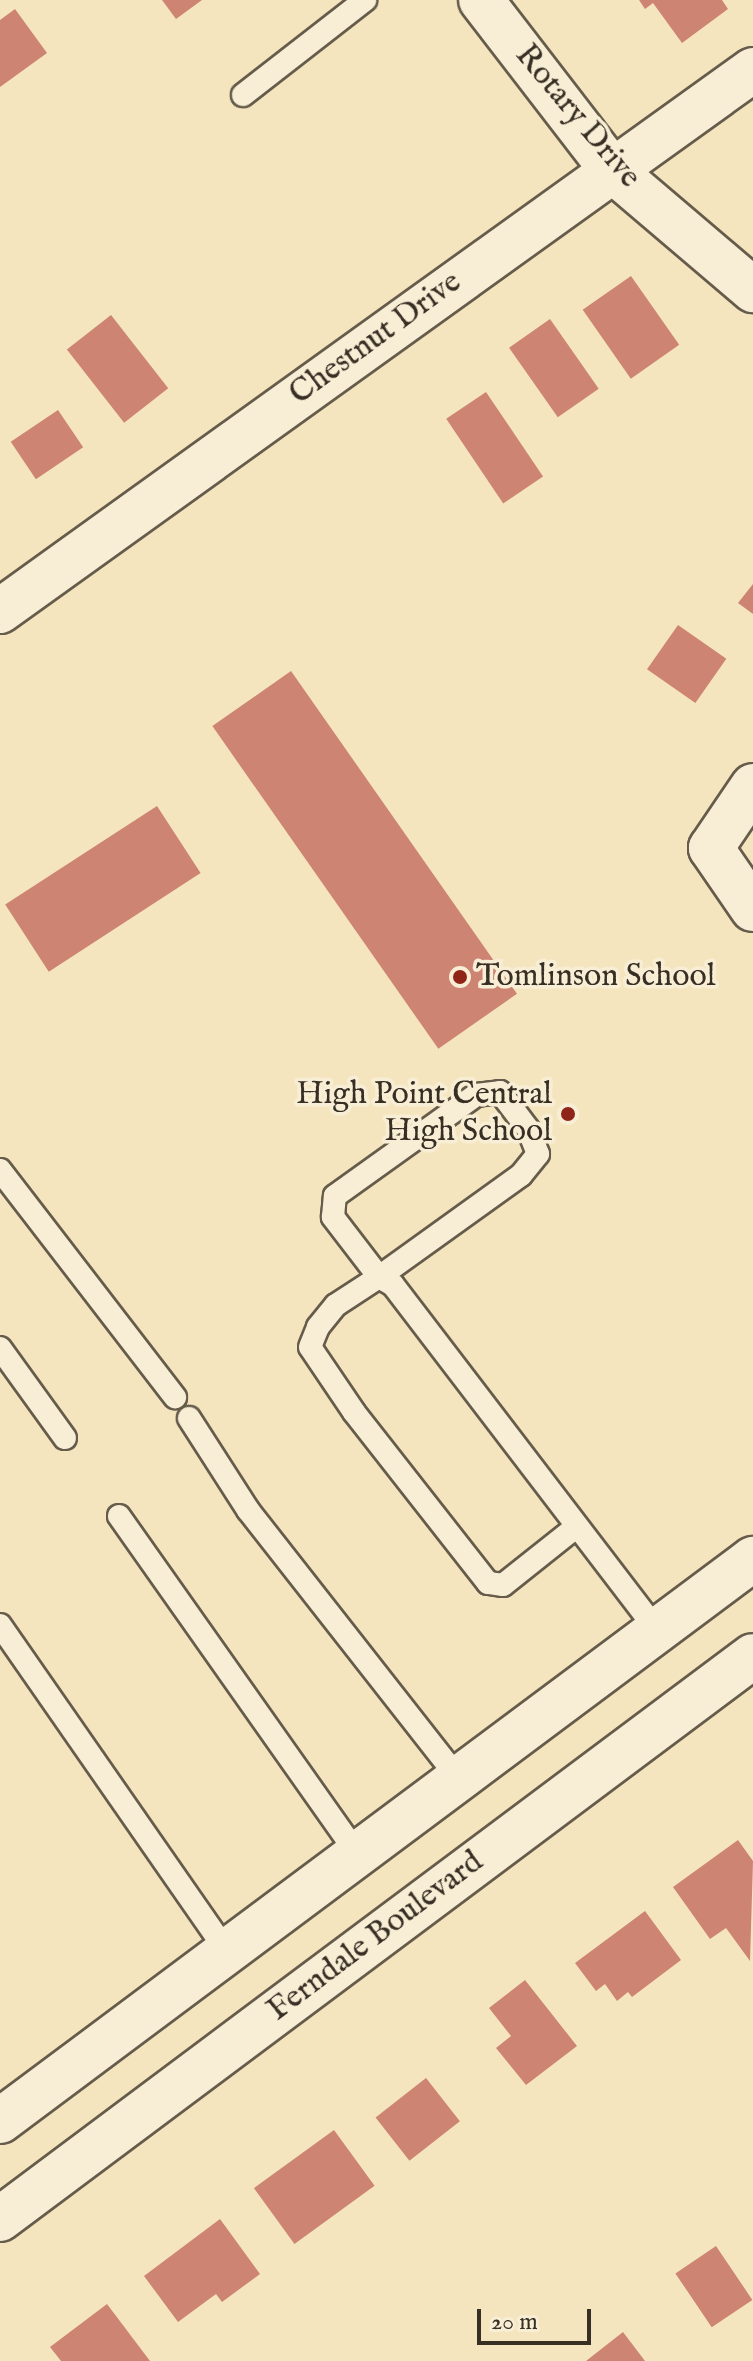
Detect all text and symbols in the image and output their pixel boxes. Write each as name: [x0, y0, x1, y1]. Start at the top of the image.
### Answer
street label: Rotary Drive: [506, 38, 648, 196]
street label: Chestnut Drive: [283, 264, 469, 414]
place label: Tomlinson School: [476, 958, 715, 996]
marker: Tomlinson School: [451, 968, 469, 986]
place label: High Point Central High School: [296, 1077, 552, 1152]
marker: High Point Central High School: [559, 1105, 577, 1123]
street label: Ferndale Boulevard: [261, 1844, 491, 2030]
scale bar: [481, 2293, 595, 2343]
text: 20 m: [491, 2307, 538, 2338]

